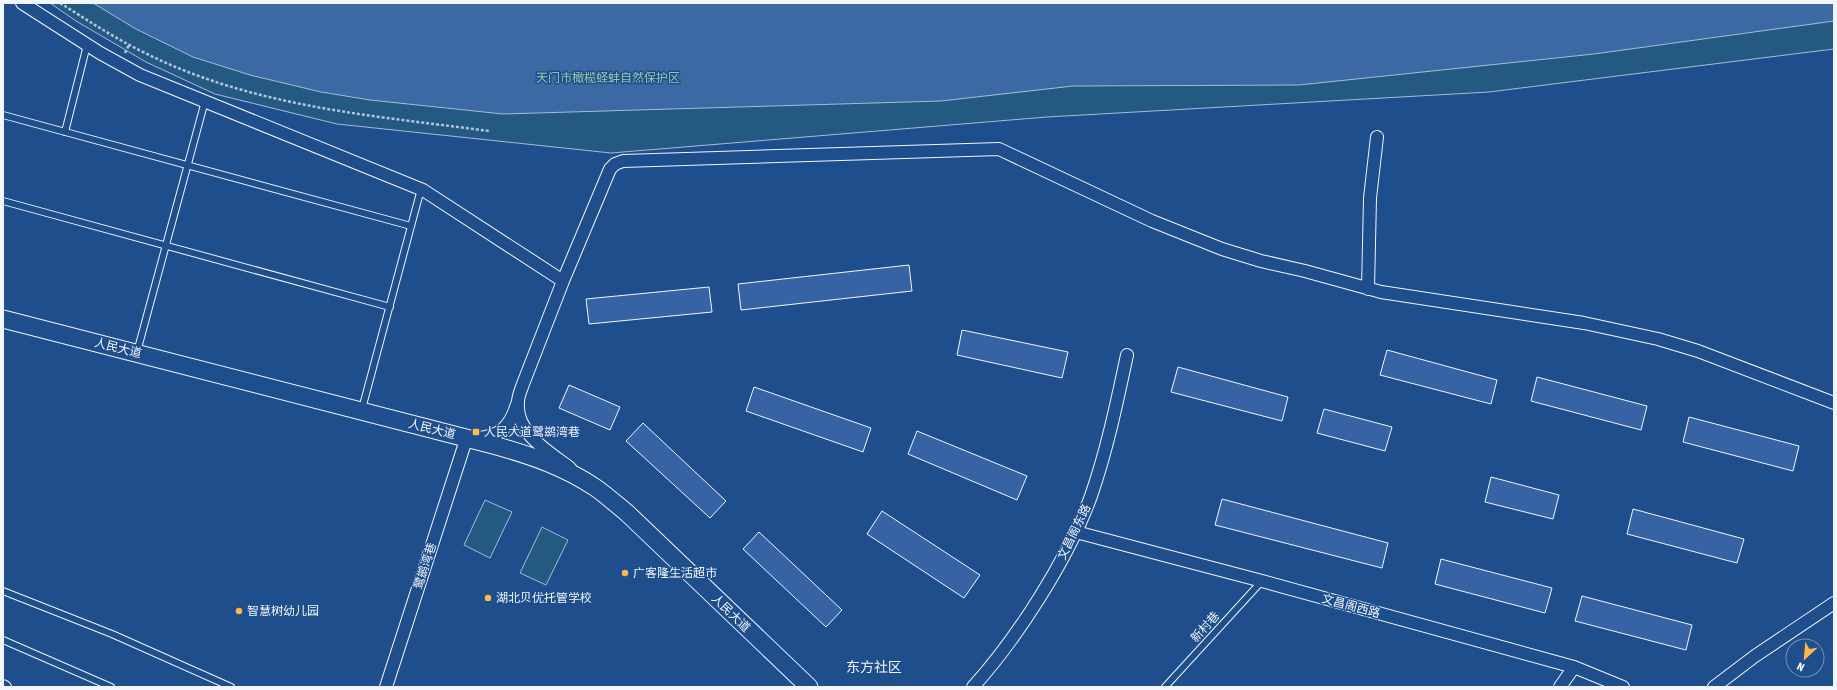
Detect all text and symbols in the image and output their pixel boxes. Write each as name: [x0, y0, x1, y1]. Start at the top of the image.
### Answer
park label: 天门市橄榄蛏蚌自然保护区: [536, 71, 680, 85]
street label: 人民大道: [93, 335, 143, 361]
street label: 人民大道: [407, 416, 457, 442]
place label: 人民大道鹭鹚湾巷: [484, 425, 580, 439]
marker: 人民大道鹭鹚湾巷: [471, 427, 481, 437]
street label: 文昌阁东路: [1055, 502, 1093, 562]
street label: 鹭鹚湾巷: [411, 541, 439, 591]
place label: 广客隆生活超市: [633, 566, 717, 580]
marker: 广客隆生活超市: [620, 568, 630, 578]
place label: 湖北贝优托管学校: [496, 591, 592, 605]
street label: 人民大道: [709, 591, 753, 635]
street label: 文昌阁西路: [1320, 591, 1382, 621]
marker: 湖北贝优托管学校: [483, 593, 493, 603]
place label: 智慧树幼儿园: [247, 604, 319, 618]
marker: 智慧树幼儿园: [234, 606, 244, 616]
street label: 新村巷: [1188, 609, 1222, 645]
north arrow: [1785, 638, 1825, 678]
district label: 东方社区: [846, 659, 902, 675]
text: N: [1795, 660, 1806, 674]

